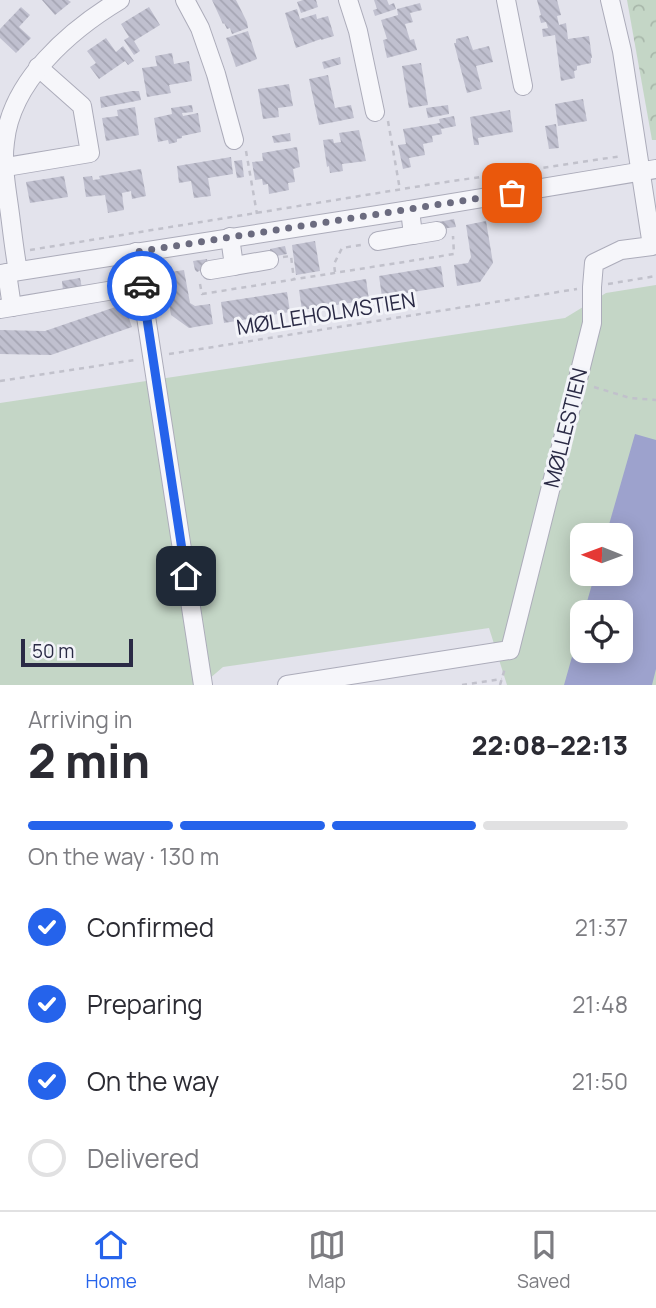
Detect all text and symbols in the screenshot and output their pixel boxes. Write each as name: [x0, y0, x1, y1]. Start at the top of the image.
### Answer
pin: [482, 163, 542, 223]
icon: bag: [493, 174, 531, 212]
courier: [107, 251, 177, 321]
icon: car: [123, 267, 161, 305]
street label: MØLLEHOLMSTIEN: [234, 285, 417, 341]
street label: MØLLESTIEN: [537, 365, 593, 491]
north arrow: [570, 523, 634, 586]
map controls: [570, 523, 633, 663]
pin: [156, 546, 216, 606]
icon: home: [167, 557, 205, 595]
button: locate: [570, 600, 633, 663]
scale bar: [21, 636, 133, 668]
text: 50 m: [32, 638, 74, 664]
text: Arriving in: [28, 703, 133, 735]
text: 22:08–22:13: [472, 727, 628, 763]
text: 2 min: [28, 729, 150, 792]
text: On the way · 130 m: [28, 840, 219, 872]
icon: check: [28, 908, 66, 946]
text: Confirmed: [87, 909, 214, 945]
text: 21:37: [575, 911, 628, 943]
icon: check: [28, 985, 66, 1023]
text: Preparing: [87, 986, 203, 1022]
text: 21:48: [572, 988, 628, 1020]
icon: check: [28, 1062, 66, 1100]
text: On the way: [87, 1063, 219, 1099]
text: 21:50: [572, 1065, 628, 1097]
text: Delivered: [87, 1140, 199, 1176]
tab: Home: [86, 1226, 137, 1294]
tab: Map: [308, 1226, 346, 1294]
tab: Saved: [517, 1226, 570, 1294]

